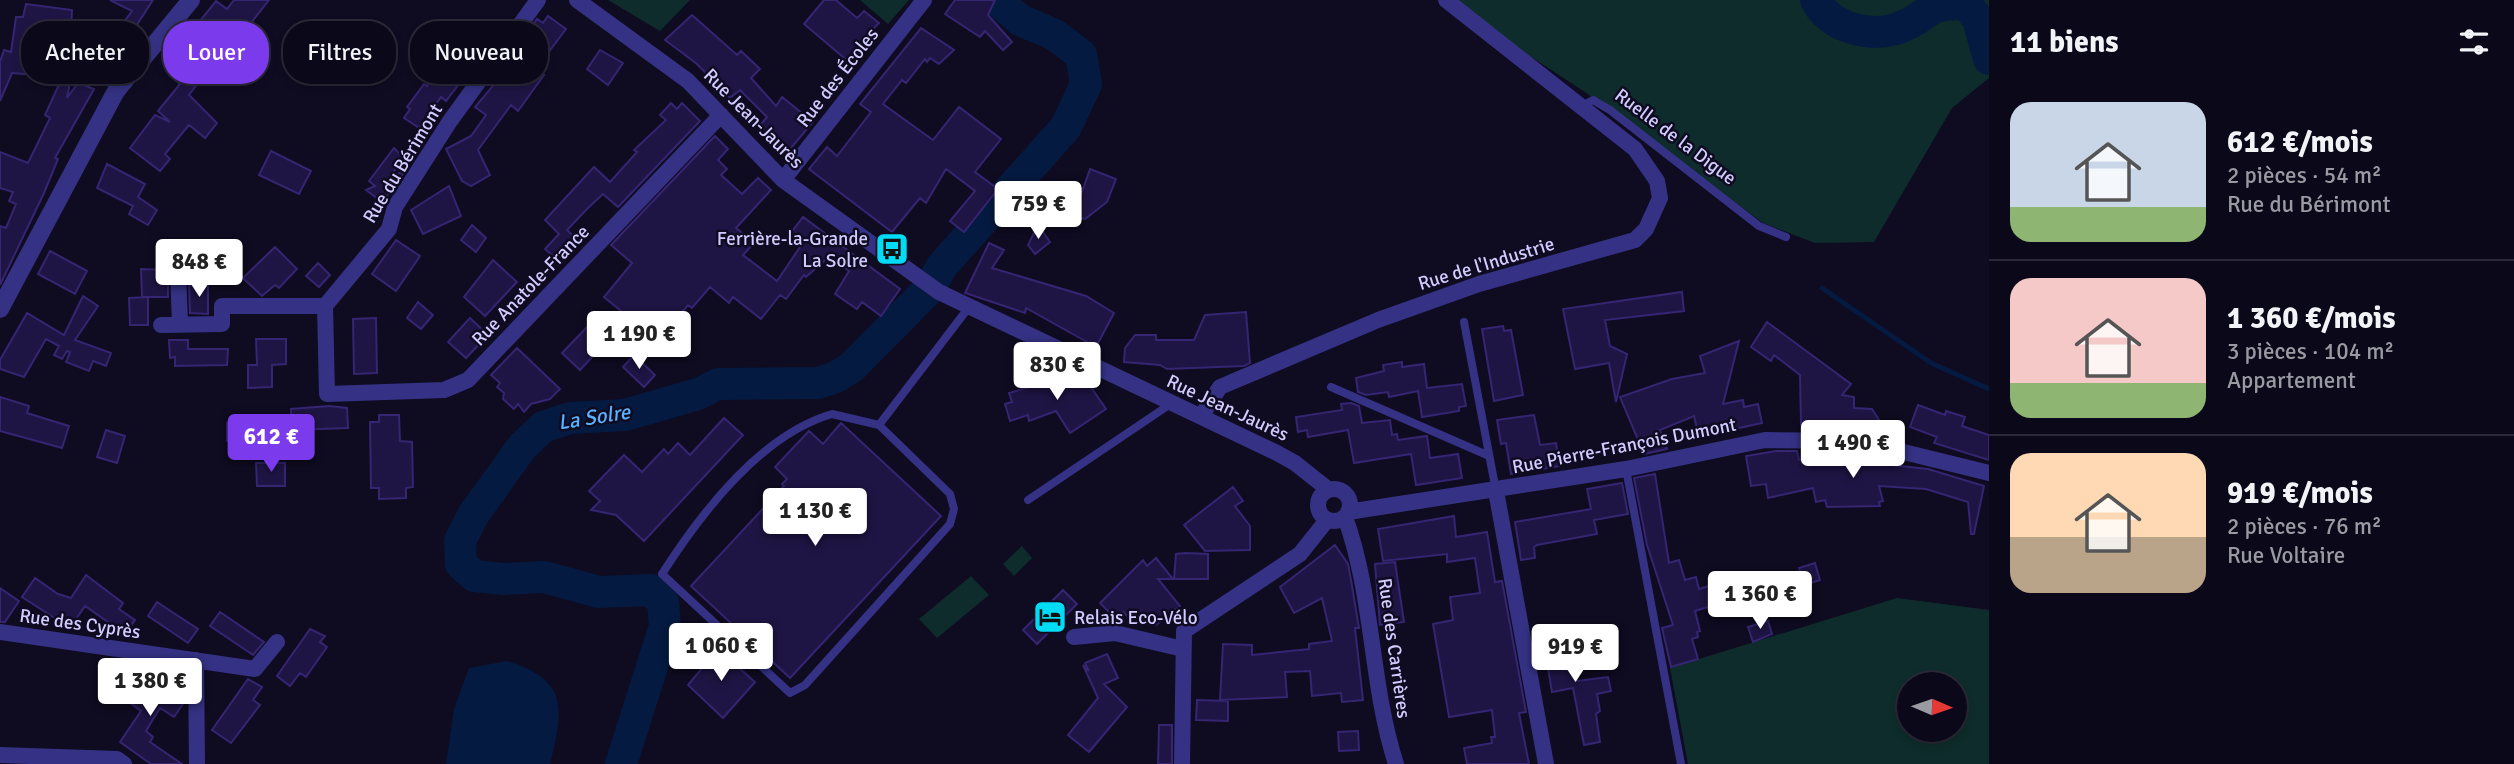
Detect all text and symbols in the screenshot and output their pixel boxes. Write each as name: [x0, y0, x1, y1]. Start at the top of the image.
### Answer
chip: Acheter: [21, 21, 149, 84]
chip: Louer: [163, 21, 269, 84]
chip: Filtres: [283, 21, 396, 84]
chip: Nouveau: [410, 21, 548, 84]
street label: Rue des Écoles: [792, 23, 884, 132]
icon: filters: [2455, 23, 2493, 61]
text: 11 biens: [2010, 24, 2119, 61]
street label: Rue Jean-Jaurès: [698, 64, 808, 174]
street label: Ruelle de la Digue: [1610, 83, 1741, 190]
street label: Rue du Bérimont: [358, 99, 448, 228]
text: 612 €/mois: [2227, 124, 2373, 161]
icon: home: [2066, 130, 2150, 214]
text: 2 pièces · 54 m²: [2227, 161, 2382, 190]
pin: 759 €: [989, 182, 1087, 241]
text: 759 €: [1011, 189, 1065, 218]
text: Rue du Bérimont: [2227, 190, 2391, 219]
street label: Rue Anatole-France: [467, 220, 595, 351]
place label: Ferrière-la-Grande La Solre: [717, 227, 868, 273]
bus stop icon: Ferrière-la-Grande La Solre: [873, 230, 911, 268]
street label: Rue de l'Industrie: [1415, 232, 1557, 296]
pin: 848 €: [150, 240, 248, 299]
text: 848 €: [172, 247, 226, 276]
text: 1 360 €/mois: [2227, 300, 2396, 337]
icon: home: [2066, 306, 2150, 390]
pin: 1 190 €: [574, 312, 704, 371]
text: 1 190 €: [603, 319, 675, 348]
text: 3 pièces · 104 m²: [2227, 337, 2394, 366]
pin: 830 €: [1008, 342, 1106, 402]
text: 830 €: [1030, 350, 1084, 379]
text: Appartement: [2227, 366, 2356, 395]
street label: Rue Jean-Jaurès: [1163, 369, 1292, 447]
water label: La Solre: [556, 398, 633, 436]
street label: Rue Pierre-François Dumont: [1510, 412, 1739, 479]
pin: 612 €: [222, 414, 320, 474]
pin: 1 490 €: [1788, 420, 1918, 480]
text: 612 €: [244, 422, 298, 451]
text: 1 490 €: [1817, 428, 1889, 457]
text: 919 €/mois: [2227, 475, 2373, 512]
icon: home: [2066, 481, 2150, 565]
pin: 1 130 €: [750, 489, 880, 548]
text: 1 130 €: [779, 496, 851, 525]
text: 2 pièces · 76 m²: [2227, 512, 2382, 541]
text: Rue Voltaire: [2227, 541, 2345, 570]
pin: 1 360 €: [1695, 572, 1825, 631]
street label: Rue des Carrières: [1372, 576, 1416, 720]
text: 1 360 €: [1724, 579, 1796, 608]
hotel icon: Relais Eco-Vélo: [1031, 598, 1069, 636]
street label: Rue des Cyprès: [18, 604, 142, 644]
place label: Relais Eco-Vélo: [1074, 606, 1198, 630]
pin: 1 060 €: [656, 624, 786, 683]
pin: 919 €: [1526, 624, 1624, 684]
text: 1 060 €: [685, 631, 757, 660]
text: 919 €: [1548, 632, 1602, 661]
pin: 1 380 €: [85, 658, 215, 718]
text: 1 380 €: [114, 666, 186, 695]
north arrow: [1897, 672, 1967, 742]
map controls: [1897, 672, 1967, 742]

